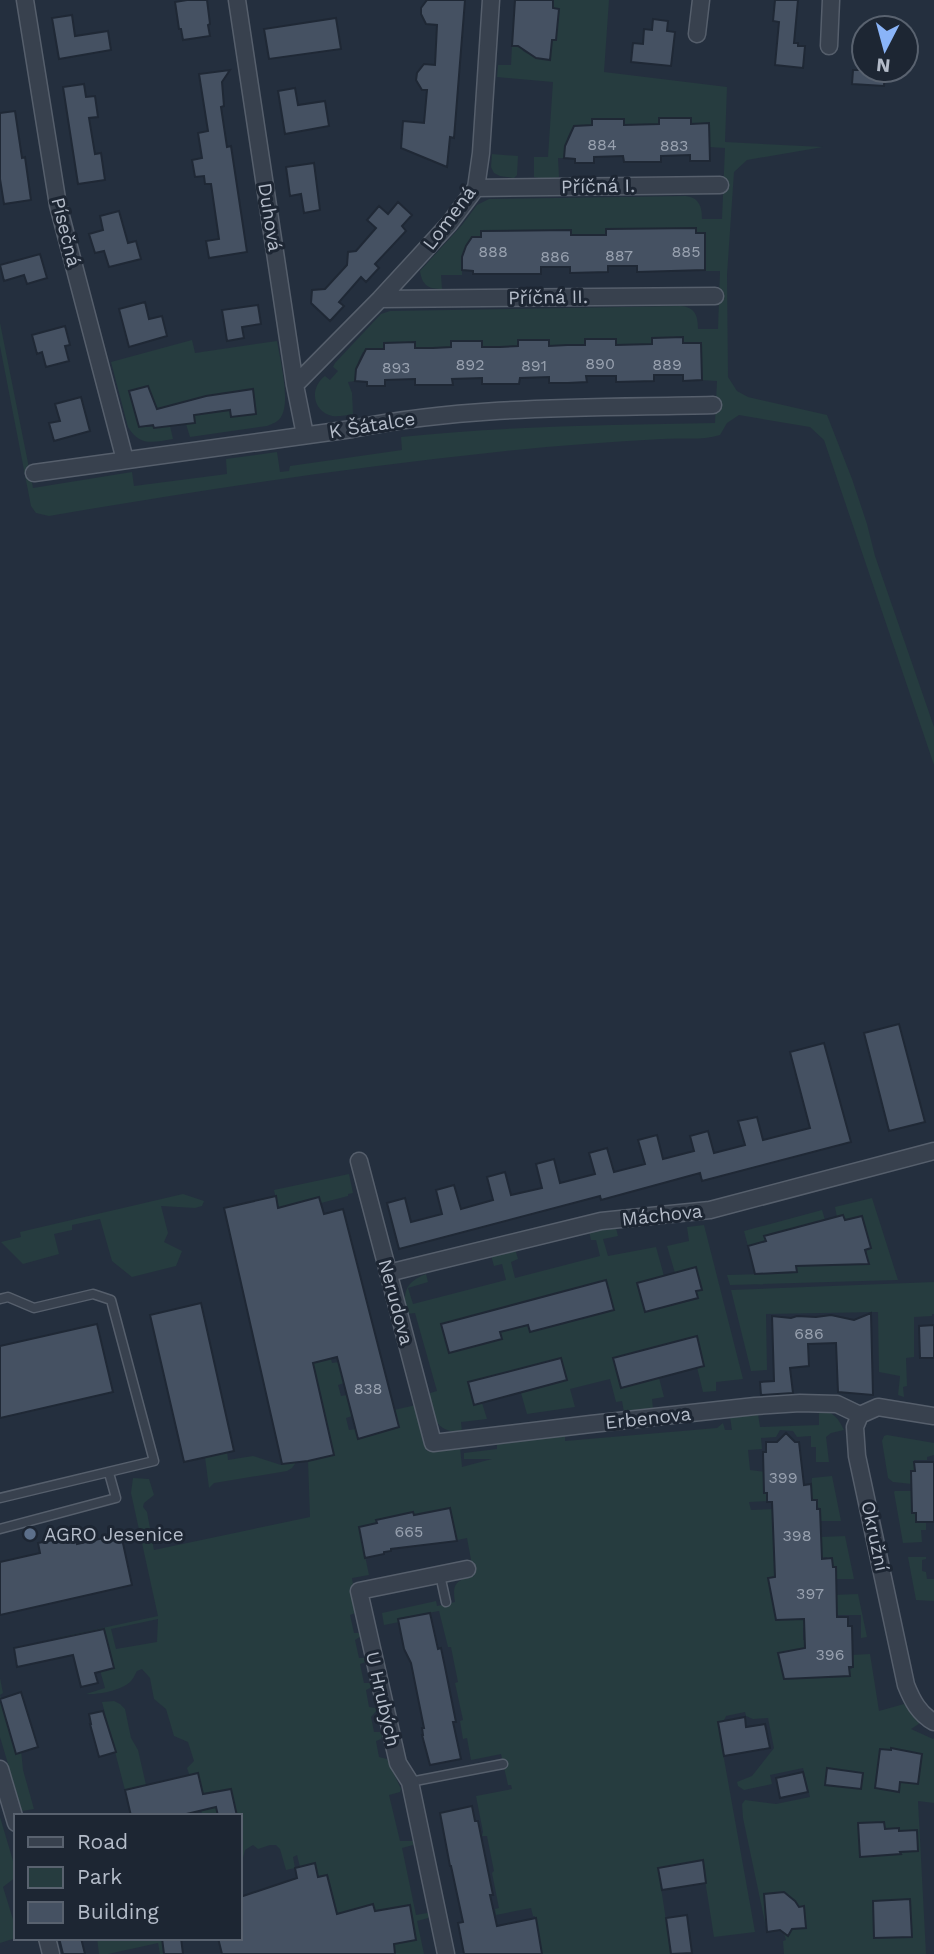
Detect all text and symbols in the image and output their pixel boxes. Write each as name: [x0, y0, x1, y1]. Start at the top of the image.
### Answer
north arrow: [850, 14, 920, 84]
text: N: [875, 53, 891, 78]
house number: 884: [587, 135, 617, 154]
house number: 883: [660, 136, 688, 155]
street label: Příčná I.: [561, 174, 635, 198]
street label: Duhová: [253, 181, 287, 253]
street label: Lomená: [418, 181, 481, 254]
street label: Písečná: [46, 195, 86, 269]
house number: 888: [478, 242, 508, 261]
house number: 885: [671, 242, 701, 261]
house number: 887: [605, 246, 633, 265]
house number: 886: [540, 247, 570, 266]
street label: Příčná II.: [508, 285, 588, 309]
house number: 890: [585, 354, 615, 373]
house number: 892: [455, 355, 485, 374]
house number: 889: [652, 355, 682, 374]
house number: 891: [521, 356, 547, 375]
house number: 893: [382, 358, 410, 377]
street label: K Šátalce: [327, 407, 417, 443]
street label: Máchova: [620, 1199, 704, 1231]
street label: Nerudova: [374, 1257, 419, 1348]
house number: 686: [794, 1324, 824, 1343]
house number: 838: [354, 1379, 382, 1398]
street label: Erbenova: [604, 1402, 692, 1434]
house number: 399: [768, 1468, 798, 1487]
street label: Okružní: [856, 1499, 894, 1573]
house number: 665: [395, 1522, 423, 1541]
place label: AGRO Jesenice: [44, 1523, 184, 1546]
marker: AGRO Jesenice: [22, 1526, 38, 1542]
house number: 398: [782, 1526, 812, 1545]
house number: 397: [796, 1584, 824, 1603]
house number: 396: [816, 1645, 844, 1664]
street label: U Hrubých: [361, 1649, 405, 1749]
legend: [14, 1814, 242, 1940]
text: Road: [77, 1829, 128, 1854]
text: Park: [77, 1864, 122, 1889]
text: Building: [77, 1899, 159, 1924]

